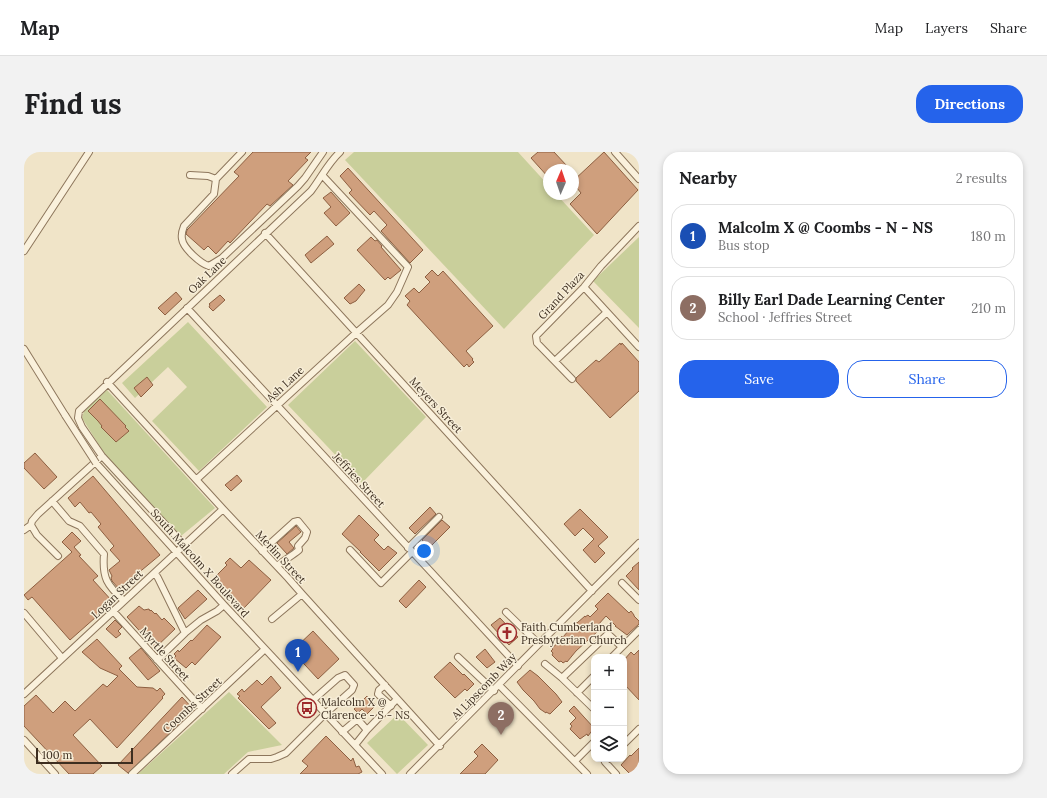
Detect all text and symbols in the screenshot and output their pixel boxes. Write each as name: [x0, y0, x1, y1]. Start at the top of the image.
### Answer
text: Map: [20, 16, 60, 40]
text: Map: [875, 19, 903, 37]
text: Layers: [925, 19, 968, 37]
text: Share: [990, 19, 1027, 37]
button: Directions: [916, 85, 1023, 123]
text: Find us: [24, 86, 122, 122]
north arrow: [543, 164, 579, 200]
text: Nearby: [679, 167, 737, 189]
text: 2 results: [956, 170, 1007, 187]
text: Malcolm X @ Coombs - N - NS: [718, 218, 933, 237]
text: 1: [690, 228, 696, 245]
text: 180 m: [971, 228, 1006, 245]
text: Bus stop: [718, 237, 770, 254]
street label: Oak Lane: [185, 253, 229, 297]
street label: Grand Plaza: [535, 268, 587, 322]
text: Billy Earl Dade Learning Center: [718, 290, 945, 309]
text: 2: [690, 300, 696, 317]
text: 210 m: [971, 300, 1006, 317]
text: School · Jeffries Street: [718, 309, 852, 326]
button: Save: [679, 360, 839, 398]
button: Share: [847, 360, 1007, 398]
street label: Ash Lane: [263, 363, 307, 406]
street label: Meyers Street: [406, 374, 466, 436]
street label: Jeffries Street: [329, 449, 389, 511]
street label: South Malcolm X Boulevard: [148, 506, 253, 620]
street label: Merlin Street: [253, 528, 310, 587]
your location: [414, 541, 434, 561]
street label: Logan Street: [88, 566, 146, 621]
place label: Faith Cumberland Presbyterian Church: [521, 620, 627, 647]
church icon: Faith Cumberland Presbyterian Church: [496, 622, 518, 644]
street label: Myrtle Street: [137, 624, 193, 684]
pin: 1: [285, 639, 311, 672]
street label: Al Lipscomb Way: [448, 650, 519, 723]
map controls: [591, 654, 627, 762]
button: +: [591, 654, 627, 690]
street label: Coombs Street: [159, 673, 225, 736]
button: −: [591, 690, 627, 726]
place label: Malcolm X @ Clarence - S - NS: [321, 695, 410, 722]
bus stop icon: Malcolm X @ Clarence - S - NS: [296, 697, 318, 719]
pin: 2: [488, 702, 514, 735]
button: layers: [591, 726, 627, 762]
scale bar: [36, 746, 133, 765]
text: 100 m: [42, 748, 72, 762]

